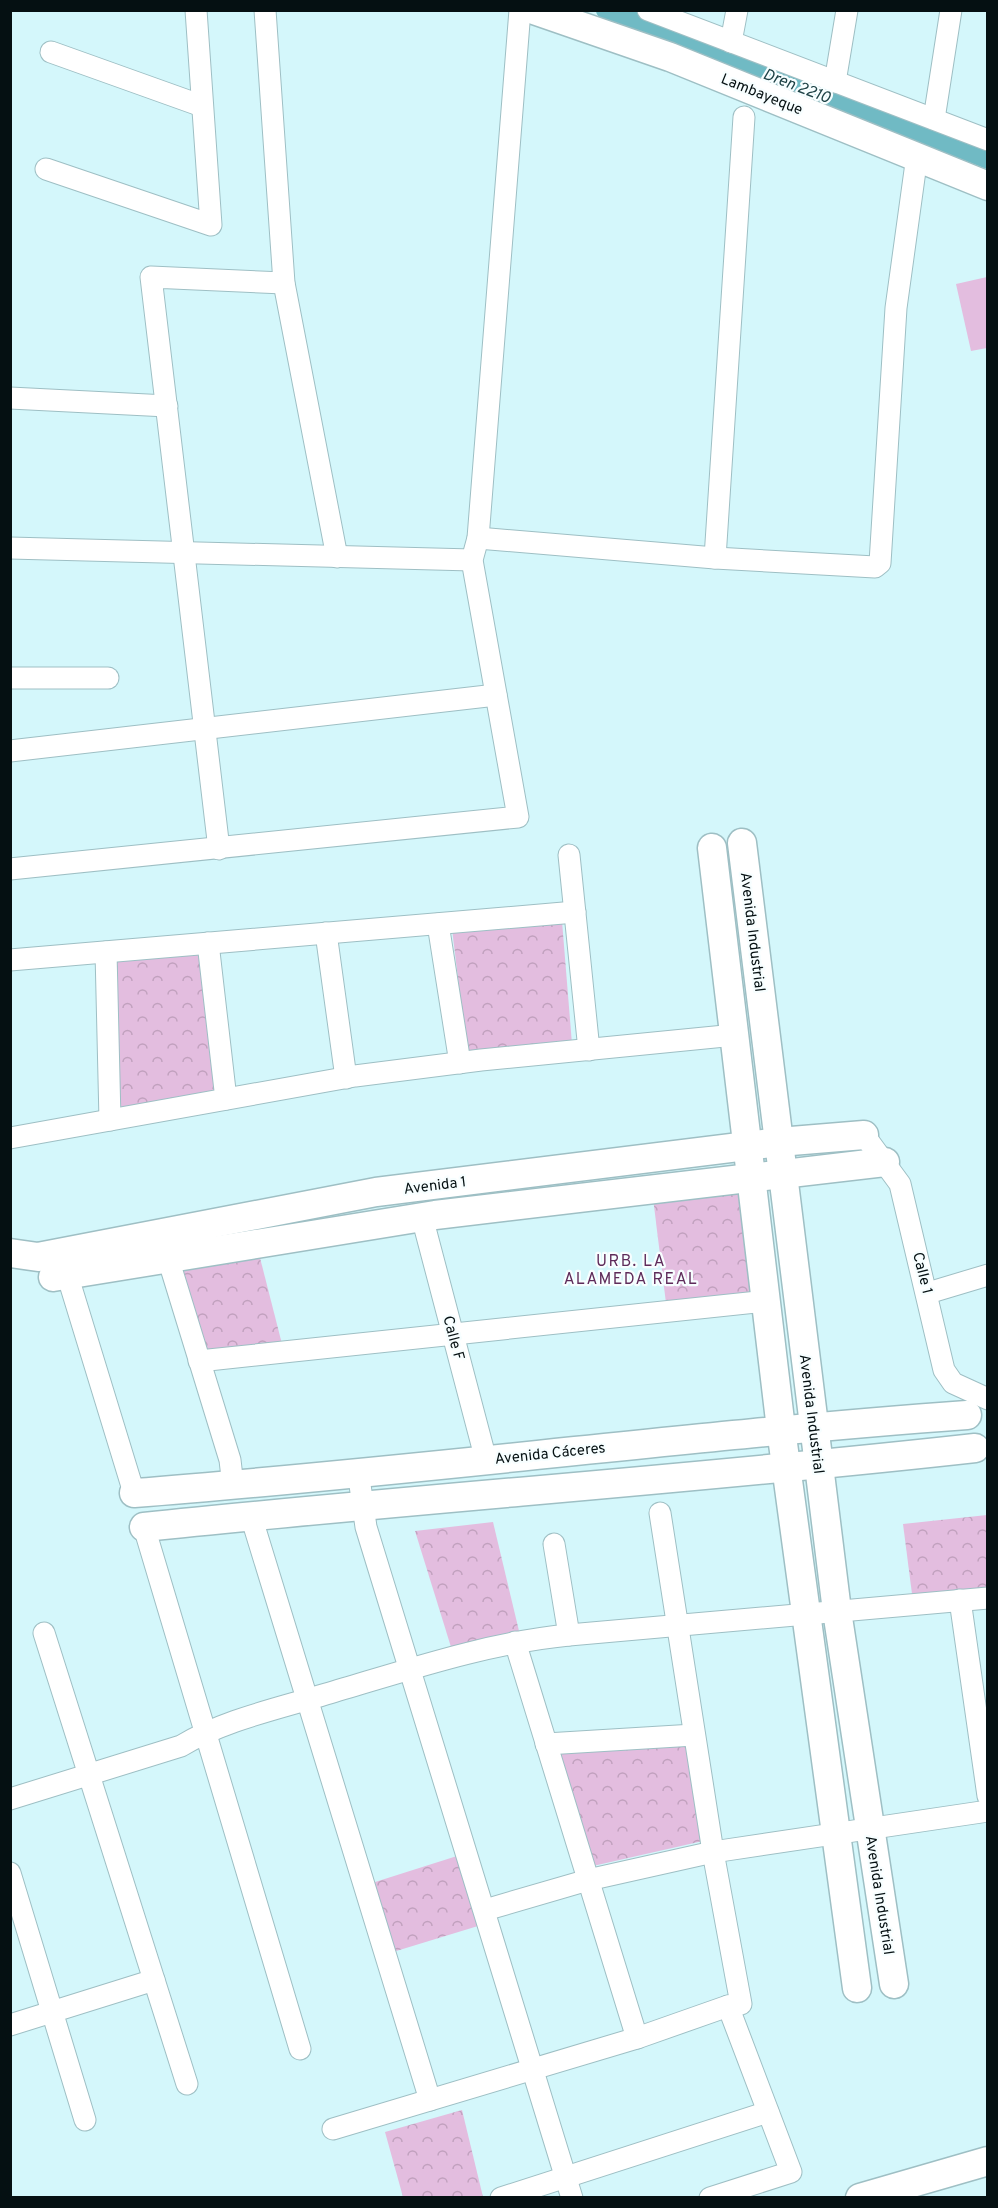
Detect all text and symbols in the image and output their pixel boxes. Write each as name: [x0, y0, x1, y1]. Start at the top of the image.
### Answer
water label: Dren 2210: [760, 65, 833, 109]
street label: Lambayeque: [718, 70, 805, 120]
street label: Avenida Industrial: [735, 871, 768, 993]
street label: Avenida 1: [403, 1173, 468, 1200]
street label: Calle 1: [907, 1250, 936, 1296]
district label: URB. LA ALAMEDA REAL: [564, 1252, 698, 1290]
street label: Calle F: [437, 1314, 468, 1363]
street label: Avenida Industrial: [794, 1353, 827, 1475]
street label: Avenida Cáceres: [494, 1439, 606, 1470]
street label: Avenida Industrial: [860, 1834, 897, 1956]

